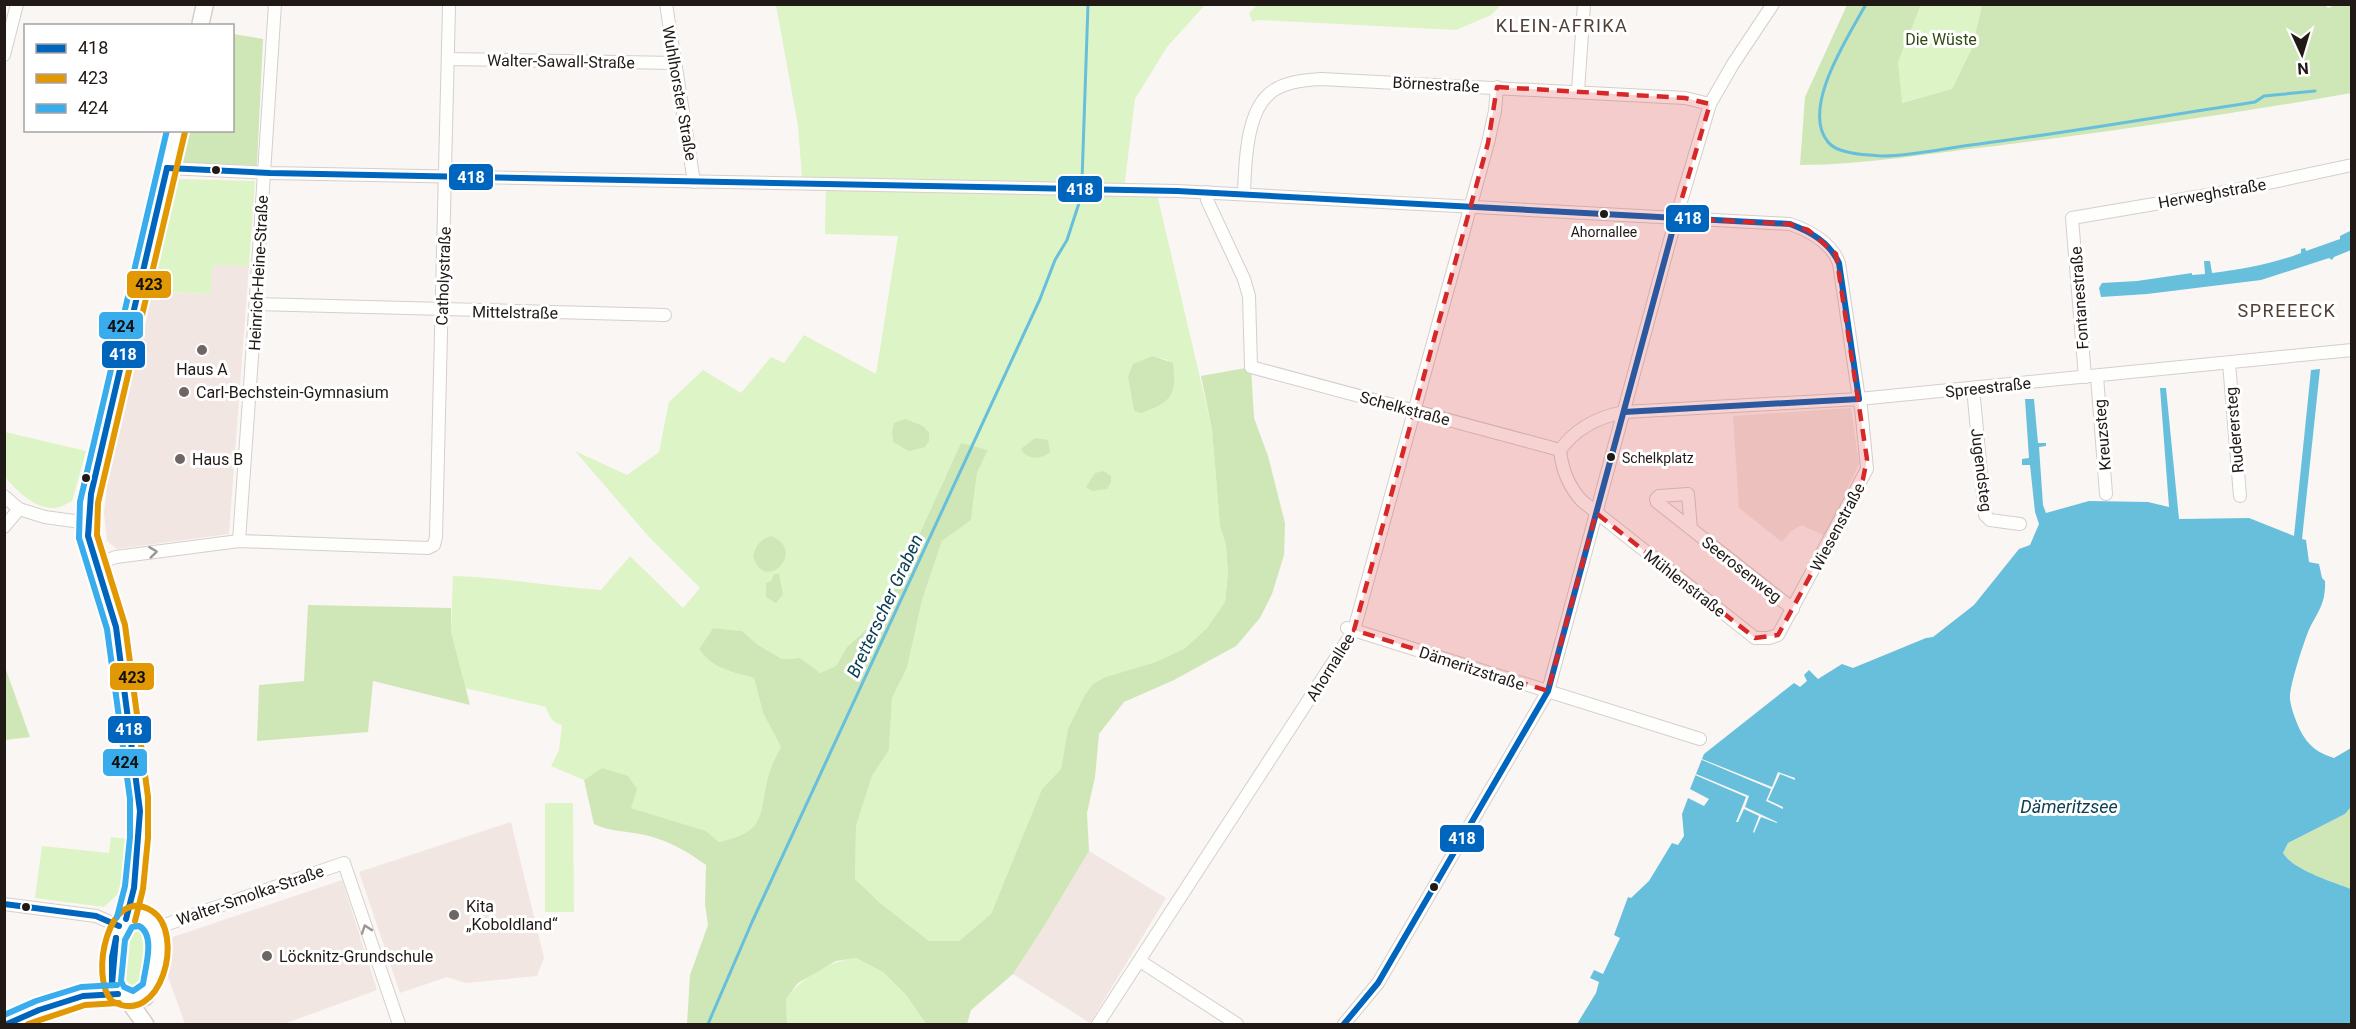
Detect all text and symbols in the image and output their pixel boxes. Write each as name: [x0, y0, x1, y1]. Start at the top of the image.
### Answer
district label: KLEIN-AFRIKA: [1496, 15, 1628, 36]
legend: [24, 24, 234, 132]
street label: Wuhlhorster Straße: [658, 24, 701, 162]
north arrow: [2272, 24, 2332, 84]
park label: Die Wüste: [1905, 30, 1977, 49]
text: 418: [78, 37, 108, 58]
street label: Walter-Sawall-Straße: [487, 51, 635, 72]
text: N: [2297, 59, 2309, 78]
text: 423: [78, 67, 108, 88]
street label: Börnestraße: [1392, 73, 1480, 96]
text: 424: [78, 97, 108, 118]
line badge: 418: [448, 163, 494, 191]
unlabelled marker: [210, 164, 222, 176]
text: 418: [457, 168, 485, 187]
line badge: 418: [1057, 175, 1103, 203]
street label: Herweghstraße: [2157, 175, 2267, 212]
text: 418: [1066, 180, 1094, 199]
street label: Heinrich-Heine-Straße: [245, 195, 272, 351]
line badge: 418: [1665, 204, 1710, 233]
marker: Ahornallee: [1598, 208, 1610, 220]
text: 418: [1674, 209, 1702, 228]
place label: Ahornallee: [1571, 224, 1637, 240]
street label: Catholystraße: [432, 226, 455, 326]
street label: Fontanestraße: [2066, 246, 2093, 350]
line badge: 423: [126, 270, 172, 299]
text: 423: [135, 275, 163, 294]
district label: SPREEECK: [2238, 300, 2336, 321]
street label: Mittelstraße: [472, 302, 558, 323]
line badge: 424: [98, 311, 144, 340]
text: 424: [107, 317, 135, 336]
line badge: 418: [101, 340, 146, 369]
marker: Haus A: [195, 343, 209, 357]
text: 418: [109, 345, 137, 364]
place label: Haus A: [176, 360, 228, 379]
street label: Spreestraße: [1944, 374, 2032, 401]
place label: Carl-Bechstein-Gymnasium: [196, 383, 389, 402]
marker: Carl-Bechstein-Gymnasium: [177, 385, 191, 399]
street label: Ruderersteg: [2221, 386, 2248, 474]
street label: Schelkstraße: [1358, 387, 1452, 430]
street label: Kreuzsteg: [2090, 399, 2115, 471]
street label: Jugendsteg: [1967, 427, 1996, 513]
place label: Haus B: [192, 450, 243, 469]
place label: Schelkplatz: [1622, 450, 1694, 466]
marker: Schelkplatz: [1605, 451, 1617, 463]
marker: Haus B: [173, 452, 187, 466]
unlabelled marker: [80, 472, 92, 484]
street label: Wiesenstraße: [1806, 480, 1869, 575]
water label: Bretterscher Graben: [842, 531, 927, 681]
street label: Seerosenweg: [1698, 532, 1785, 606]
one-way arrow: [148, 546, 157, 559]
street label: Mühlenstraße: [1640, 546, 1729, 621]
street label: Ahornallee: [1302, 630, 1359, 705]
street label: Dämeritzstraße: [1417, 643, 1527, 694]
line badge: 423: [109, 662, 155, 691]
text: 423: [118, 668, 146, 687]
line badge: 418: [107, 715, 152, 744]
text: 418: [115, 720, 143, 739]
line badge: 424: [102, 748, 148, 777]
text: 424: [111, 753, 139, 772]
water label: Dämeritzsee: [2020, 796, 2118, 817]
line badge: 418: [1439, 824, 1485, 853]
text: 418: [1448, 829, 1476, 848]
street label: Walter-Smolka-Straße: [174, 861, 326, 930]
unlabelled marker: [1428, 881, 1440, 893]
place label: Kita „Koboldland“: [466, 897, 558, 934]
unlabelled marker: [20, 901, 32, 913]
marker: Kita „Koboldland“: [447, 908, 461, 922]
one-way arrow: [361, 924, 374, 935]
place label: Löcknitz-Grundschule: [279, 947, 433, 966]
marker: Löcknitz-Grundschule: [260, 949, 274, 963]

